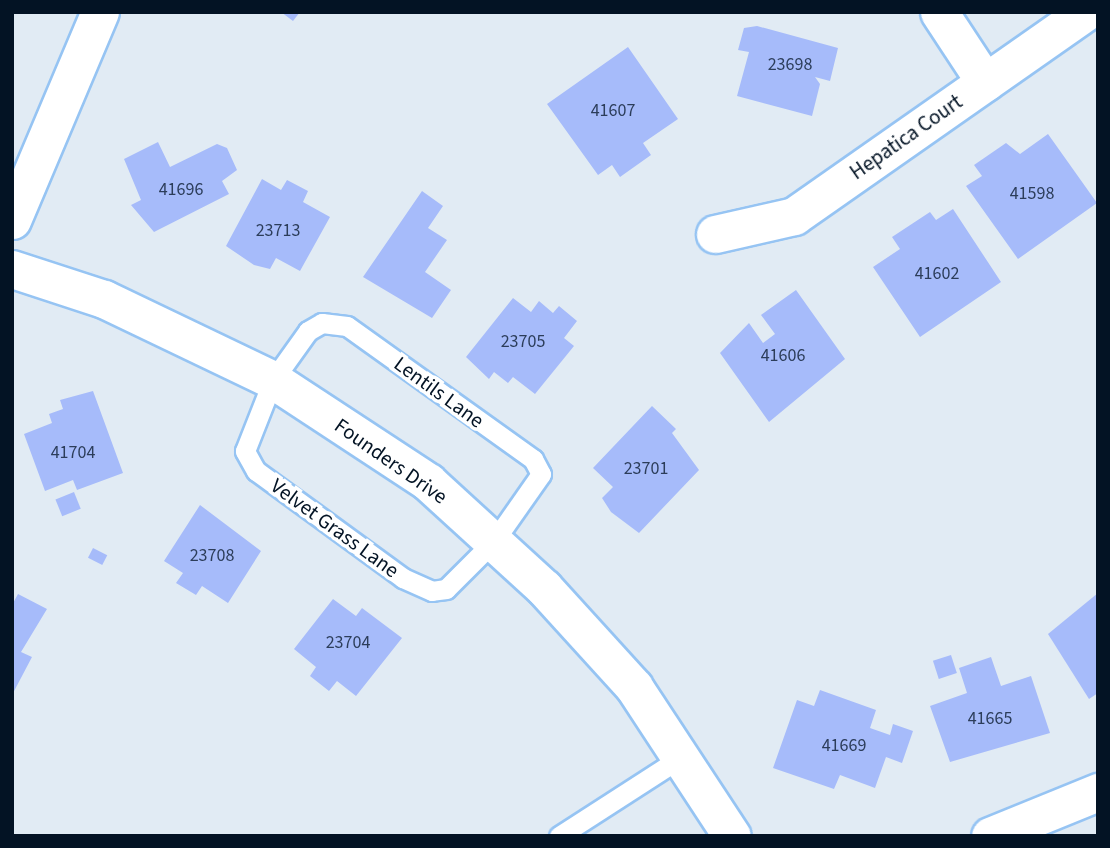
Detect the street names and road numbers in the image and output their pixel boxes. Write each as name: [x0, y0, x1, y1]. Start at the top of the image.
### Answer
street label: Hepatica Court: [845, 89, 967, 185]
street label: Lentils Lane: [389, 351, 489, 433]
street label: Founders Drive: [330, 413, 452, 509]
street label: Velvet Grass Lane: [266, 473, 404, 583]

